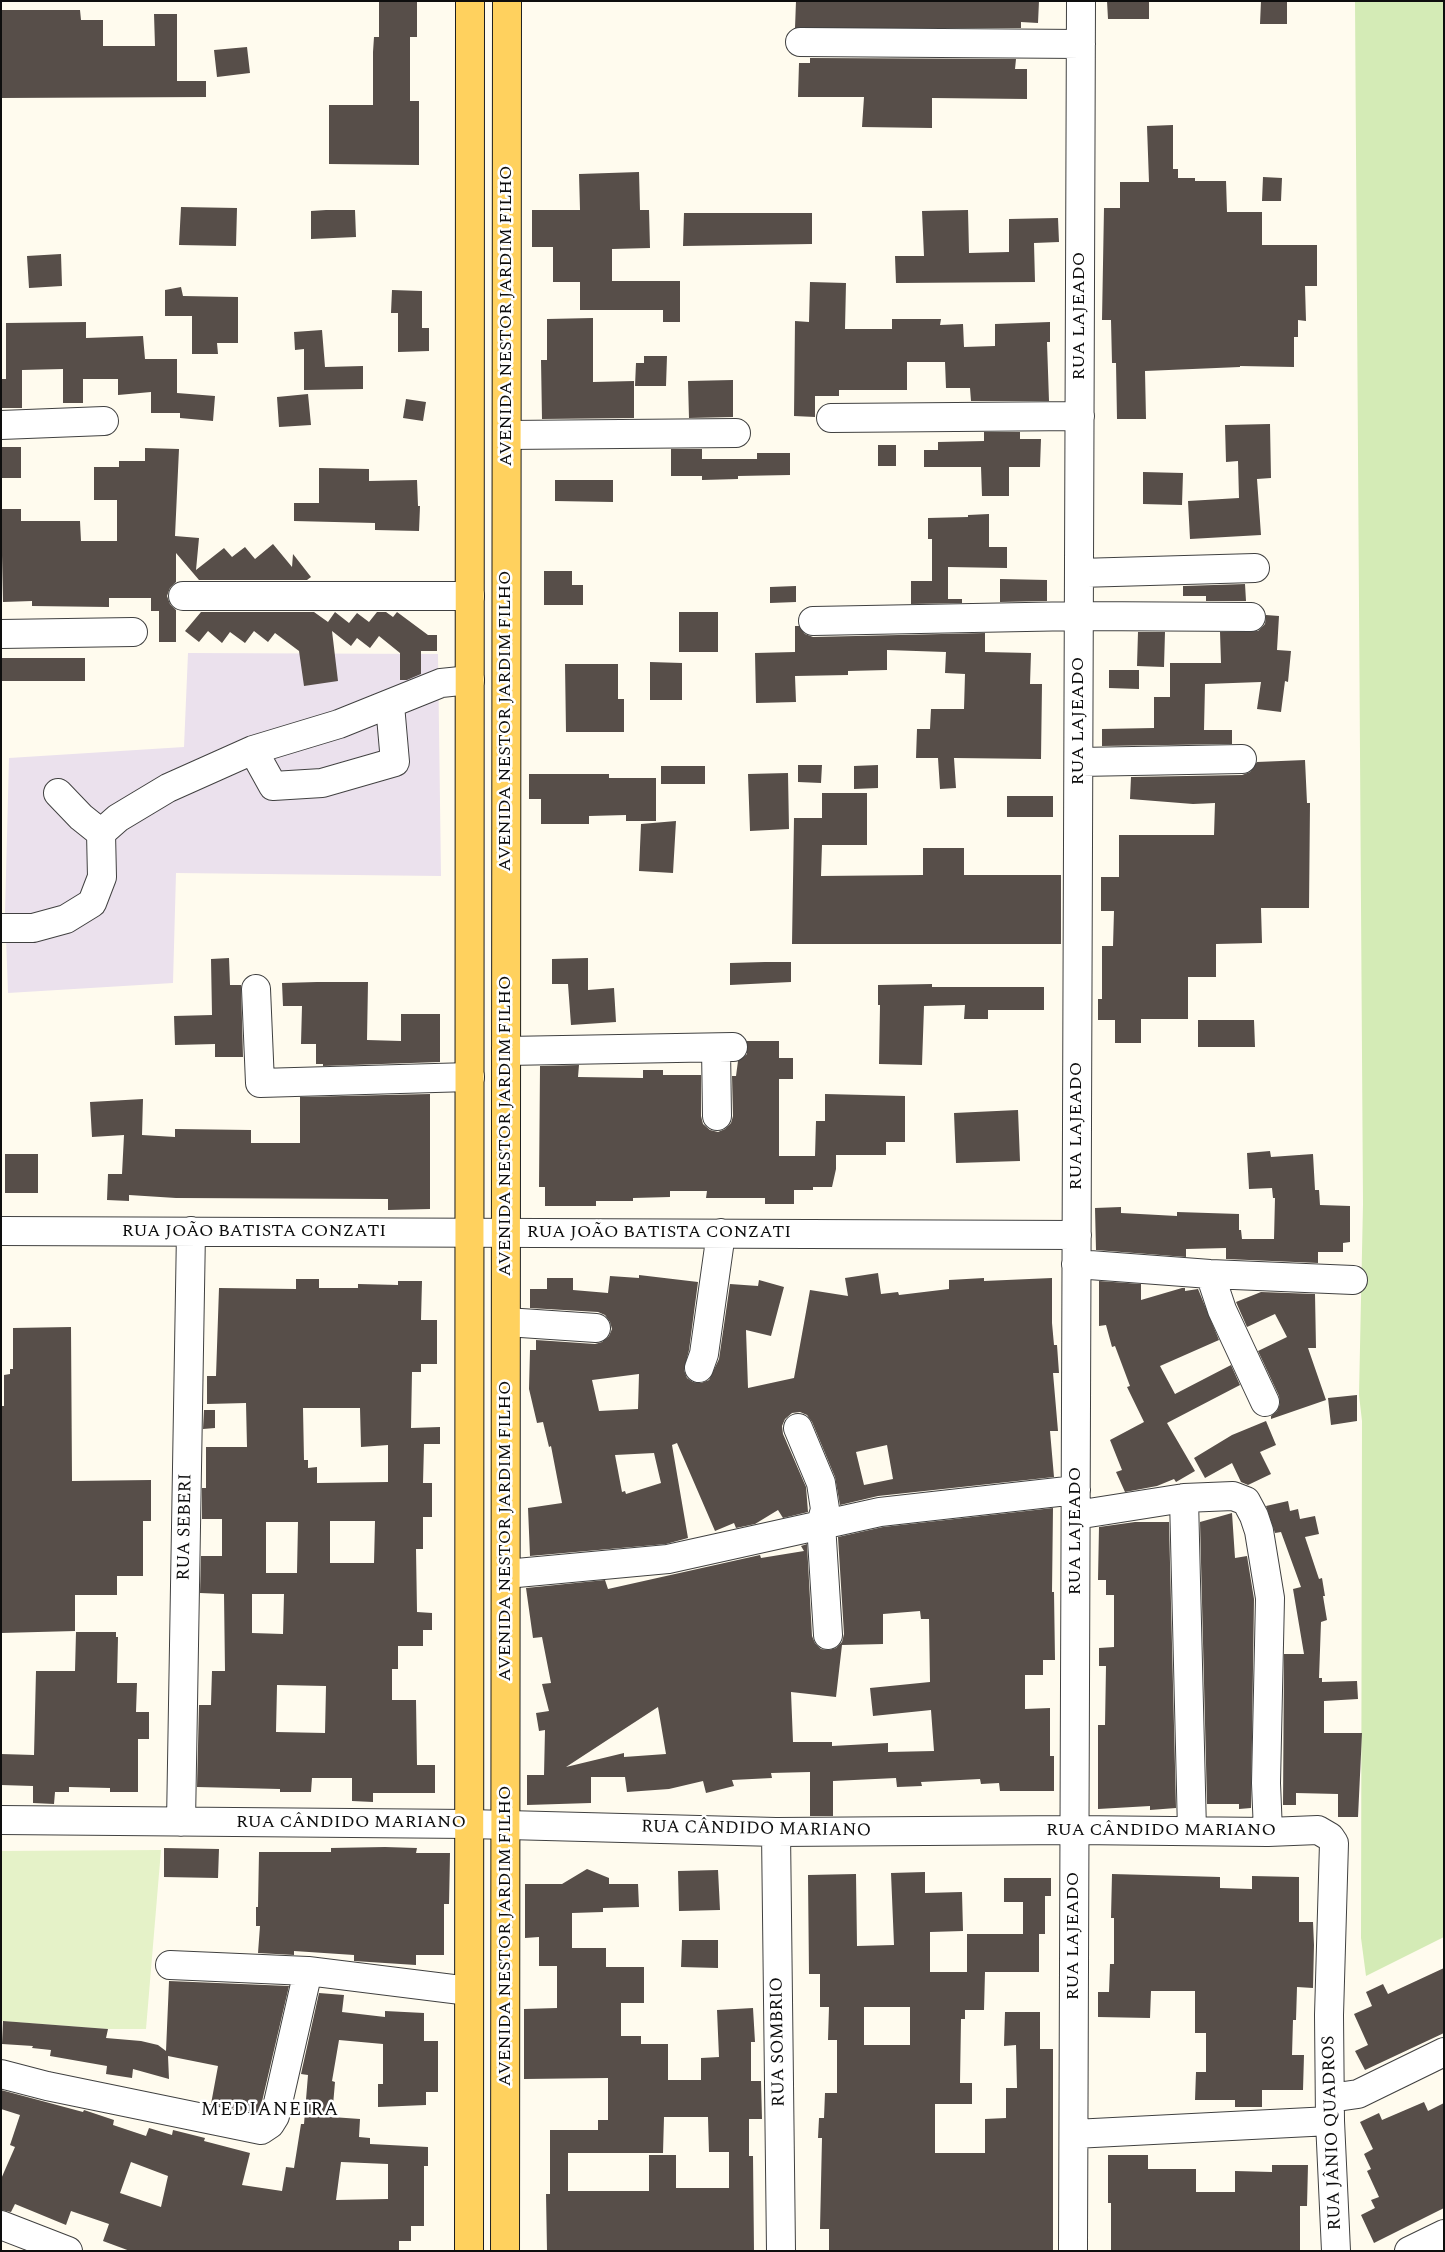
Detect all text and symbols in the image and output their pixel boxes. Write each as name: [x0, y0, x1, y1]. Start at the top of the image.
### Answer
street label: AVENIDA NESTOR JARDIM FILHO: [496, 165, 518, 467]
street label: RUA LAJEADO: [1069, 252, 1091, 380]
street label: AVENIDA NESTOR JARDIM FILHO: [495, 570, 517, 872]
street label: RUA LAJEADO: [1068, 657, 1090, 785]
street label: AVENIDA NESTOR JARDIM FILHO: [495, 975, 517, 1277]
street label: RUA LAJEADO: [1066, 1062, 1088, 1190]
street label: RUA JOÃO BATISTA CONZATI: [122, 1221, 386, 1243]
street label: RUA JOÃO BATISTA CONZATI: [527, 1222, 791, 1244]
street label: AVENIDA NESTOR JARDIM FILHO: [495, 1380, 517, 1682]
street label: RUA LAJEADO: [1065, 1467, 1087, 1595]
street label: RUA SEBERI: [174, 1473, 198, 1581]
street label: AVENIDA NESTOR JARDIM FILHO: [495, 1785, 517, 2087]
street label: RUA CÂNDIDO MARIANO: [236, 1812, 466, 1834]
street label: RUA CÂNDIDO MARIANO: [641, 1817, 871, 1843]
street label: RUA CÂNDIDO MARIANO: [1046, 1820, 1276, 1842]
street label: RUA LAJEADO: [1063, 1872, 1085, 2000]
street label: RUA SOMBRIO: [767, 1977, 791, 2107]
street label: RUA JÂNIO QUADROS: [1319, 2035, 1347, 2231]
district label: MEDIANEIRA: [199, 2100, 341, 2122]

